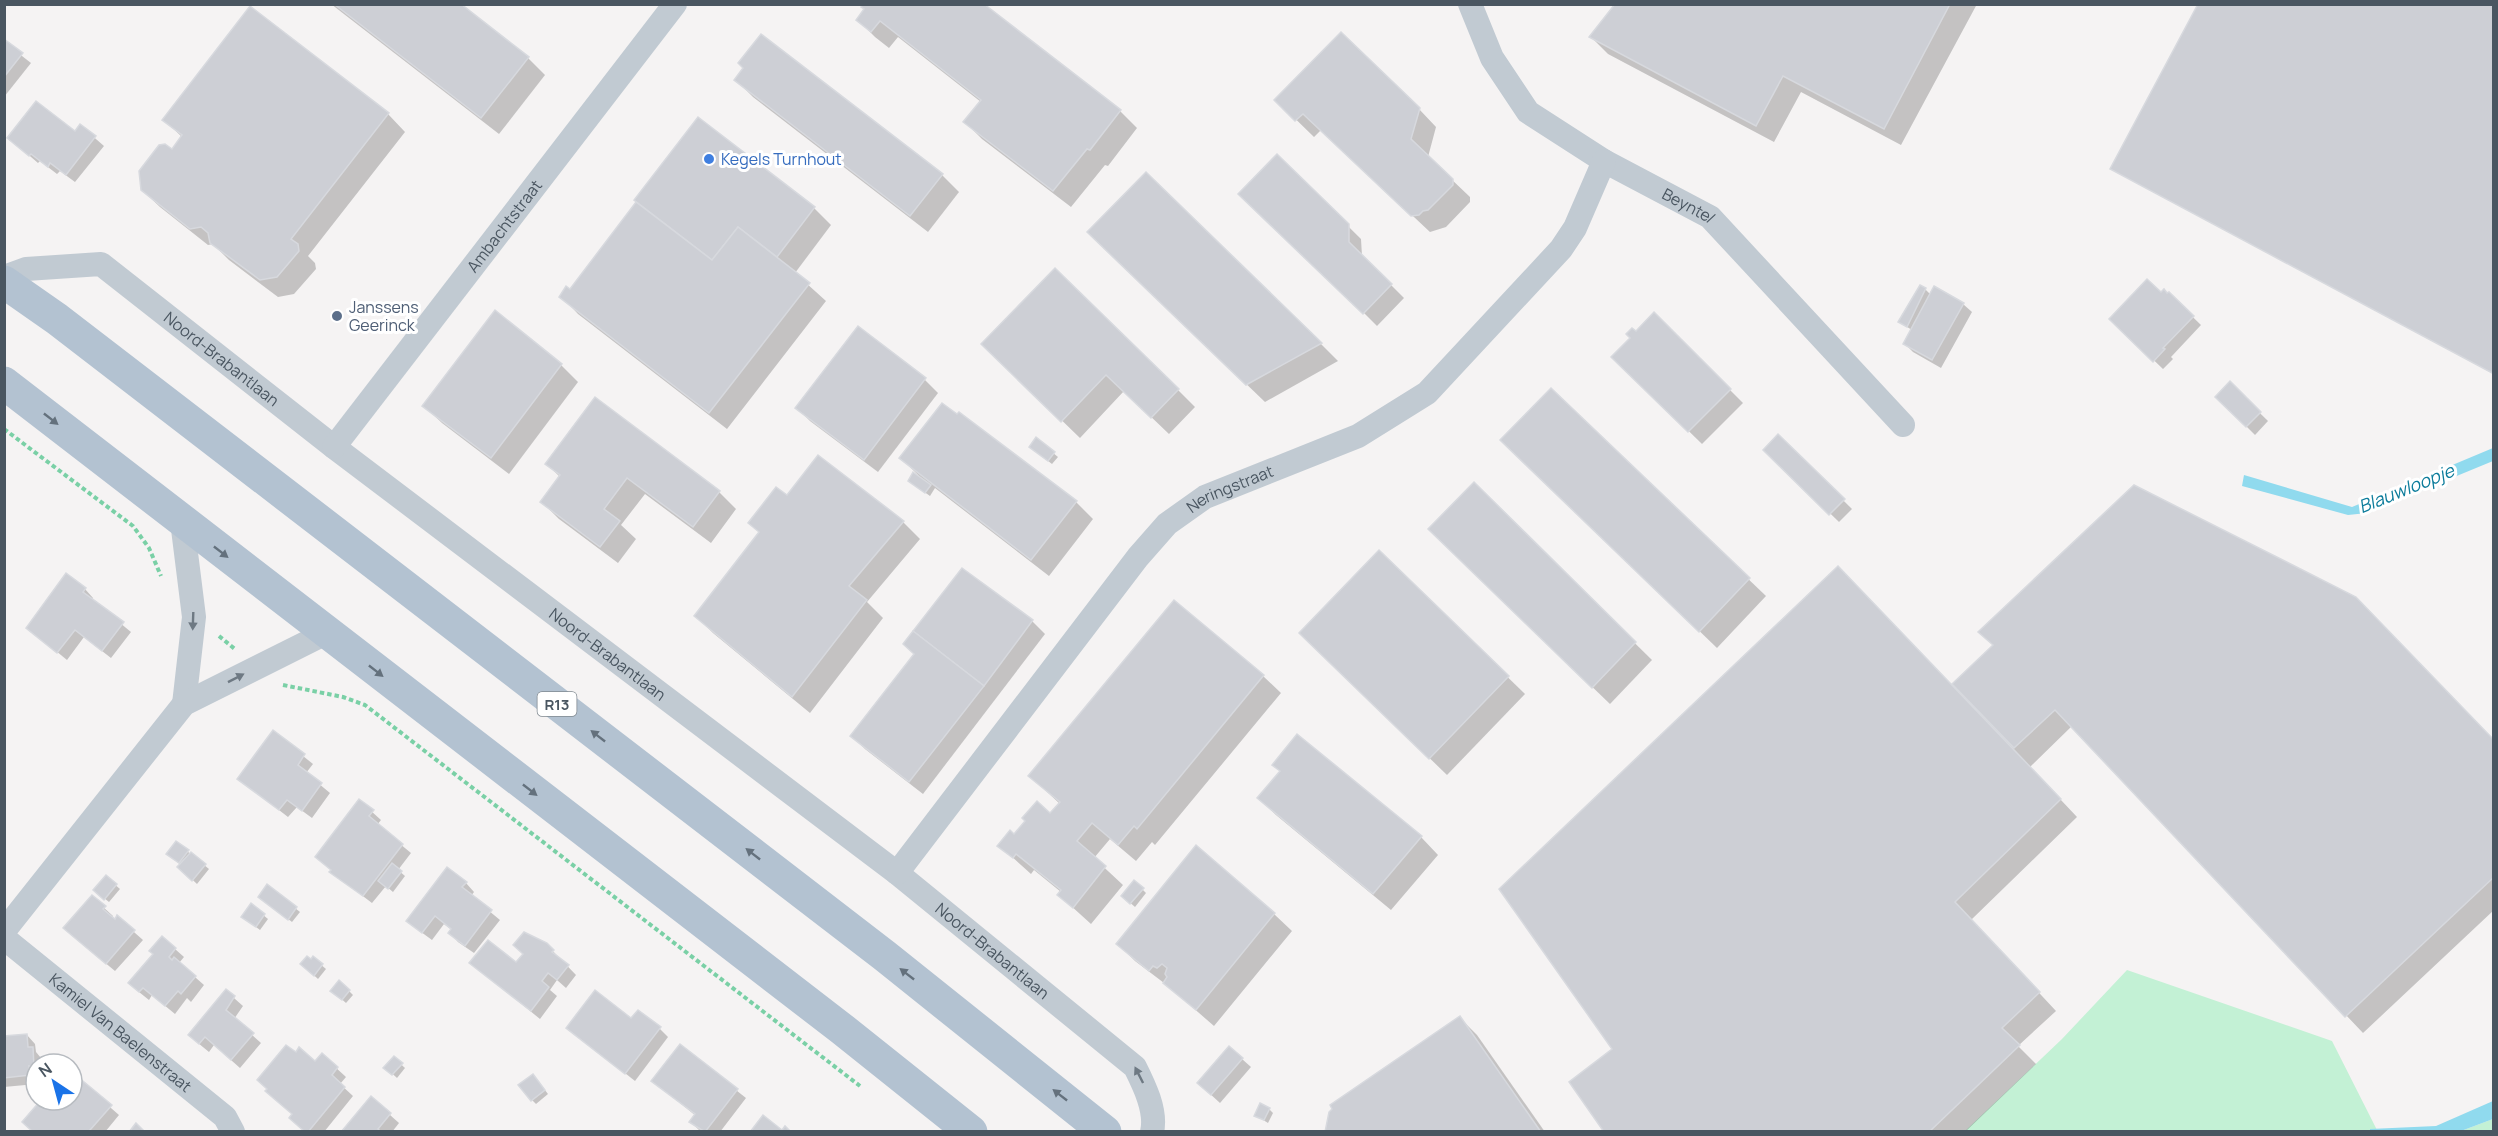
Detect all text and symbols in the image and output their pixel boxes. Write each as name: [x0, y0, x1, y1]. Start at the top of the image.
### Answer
place label: Kegels Turnhout: [721, 148, 842, 170]
marker: Kegels Turnhout: [702, 152, 716, 166]
street label: Ambachtstraat: [461, 175, 547, 277]
street label: Beyntel: [1658, 183, 1720, 227]
place label: Janssens Geerinck: [349, 296, 419, 336]
street label: Noord-Brabantlaan: [159, 306, 284, 411]
marker: Janssens Geerinck: [330, 309, 344, 323]
one-way arrow: [43, 413, 59, 426]
water label: Blauwloopje: [2355, 457, 2459, 518]
street label: Neringstraat: [1182, 460, 1277, 518]
one-way arrow: [214, 545, 229, 557]
street label: Noord-Brabantlaan: [545, 603, 671, 705]
one-way arrow: [189, 611, 198, 630]
one-way arrow: [367, 665, 383, 677]
one-way arrow: [228, 673, 245, 683]
road number: R13: [538, 692, 576, 716]
one-way arrow: [591, 730, 606, 742]
one-way arrow: [523, 783, 538, 795]
one-way arrow: [745, 849, 760, 861]
street label: Noord-Brabantlaan: [931, 898, 1054, 1004]
one-way arrow: [899, 967, 915, 980]
street label: Kamiel Van Baelenstraat: [45, 968, 196, 1097]
north arrow: [24, 1052, 84, 1112]
text: N: [34, 1058, 56, 1082]
one-way arrow: [1135, 1067, 1144, 1084]
one-way arrow: [1052, 1090, 1067, 1102]

